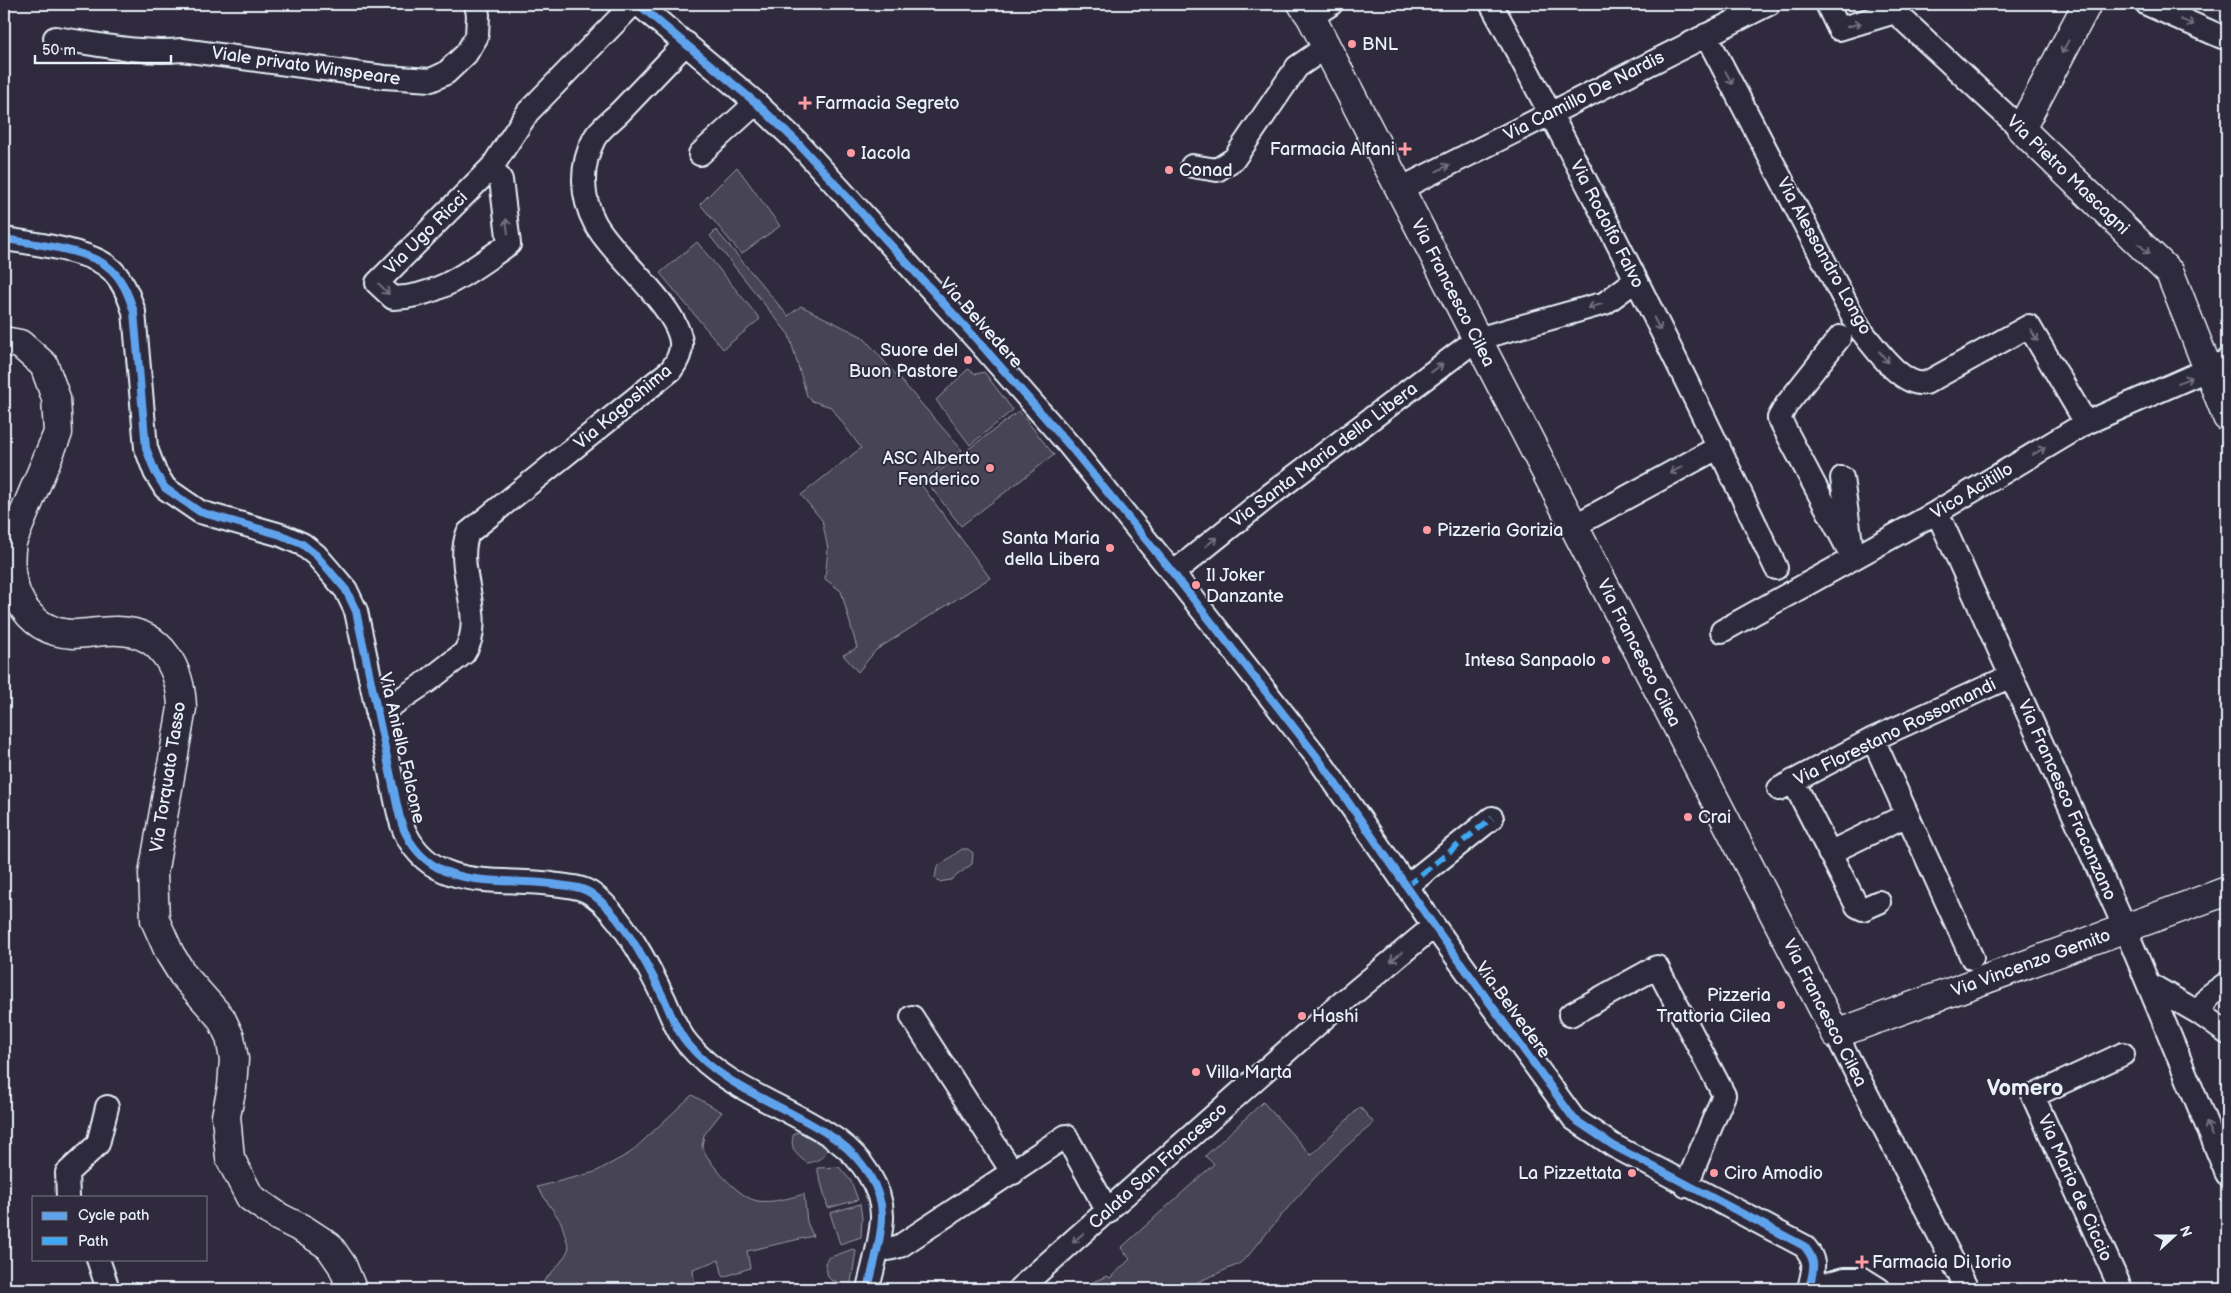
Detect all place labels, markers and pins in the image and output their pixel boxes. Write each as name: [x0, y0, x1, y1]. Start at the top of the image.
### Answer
place label: BNL: [1362, 34, 1399, 55]
marker: BNL: [1346, 38, 1358, 50]
place label: Farmacia Segreto: [815, 93, 959, 114]
marker: Farmacia Segreto: [799, 97, 811, 109]
place label: Farmacia Alfani: [1270, 139, 1395, 160]
place label: Iacola: [861, 143, 911, 164]
marker: Farmacia Alfani: [1399, 143, 1411, 155]
marker: Iacola: [845, 147, 857, 159]
place label: Conad: [1179, 160, 1233, 181]
marker: Conad: [1163, 164, 1175, 176]
place label: Suore del Buon Pastore: [849, 340, 958, 382]
marker: Suore del Buon Pastore: [962, 354, 974, 366]
place label: ASC Alberto Fenderico: [883, 448, 980, 490]
marker: ASC Alberto Fenderico: [984, 462, 996, 474]
place label: Pizzeria Gorizia: [1437, 520, 1563, 541]
marker: Pizzeria Gorizia: [1421, 524, 1433, 536]
place label: Santa Maria della Libera: [1002, 528, 1100, 570]
marker: Santa Maria della Libera: [1104, 542, 1116, 554]
place label: Il Joker Danzante: [1206, 565, 1284, 607]
marker: Il Joker Danzante: [1190, 579, 1202, 591]
place label: Intesa Sanpaolo: [1465, 650, 1596, 671]
marker: Intesa Sanpaolo: [1600, 654, 1612, 666]
place label: Crai: [1698, 807, 1731, 828]
marker: Crai: [1682, 811, 1694, 823]
place label: Pizzeria Trattoria Cilea: [1657, 985, 1771, 1027]
marker: Pizzeria Trattoria Cilea: [1775, 999, 1787, 1011]
place label: Hashi: [1312, 1006, 1358, 1027]
marker: Hashi: [1296, 1010, 1308, 1022]
place label: Villa Marta: [1206, 1062, 1292, 1083]
marker: Villa Marta: [1190, 1066, 1202, 1078]
place label: La Pizzettata: [1518, 1163, 1622, 1184]
place label: Ciro Amodio: [1724, 1163, 1823, 1184]
marker: La Pizzettata: [1626, 1167, 1638, 1179]
marker: Ciro Amodio: [1708, 1167, 1720, 1179]
place label: Farmacia Di Iorio: [1872, 1252, 2012, 1273]
marker: Farmacia Di Iorio: [1856, 1256, 1868, 1268]

